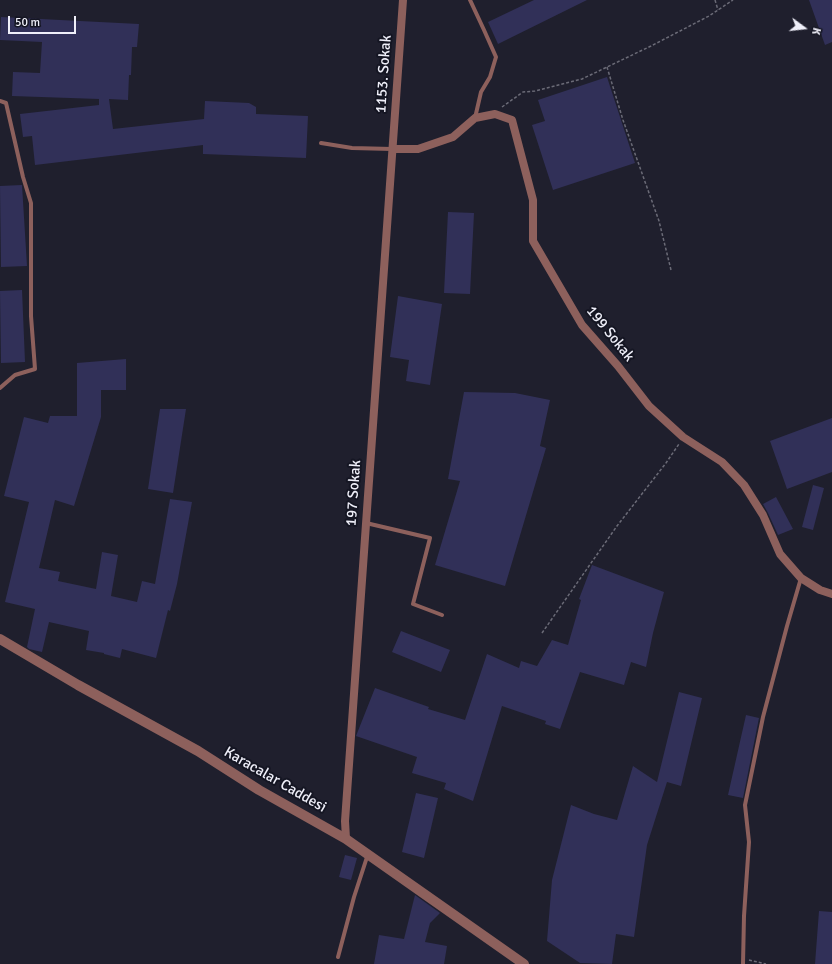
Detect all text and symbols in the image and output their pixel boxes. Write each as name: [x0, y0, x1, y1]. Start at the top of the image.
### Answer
scale bar: [10, 8, 78, 34]
north arrow: [784, 8, 824, 48]
text: 50 m: [15, 15, 40, 30]
text: K: [809, 26, 823, 36]
street label: 1153. Sokak: [372, 34, 396, 114]
street label: 199 Sokak: [582, 303, 638, 365]
street label: 197 Sokak: [343, 459, 365, 527]
street label: Karacalar Caddesi: [220, 743, 330, 817]

